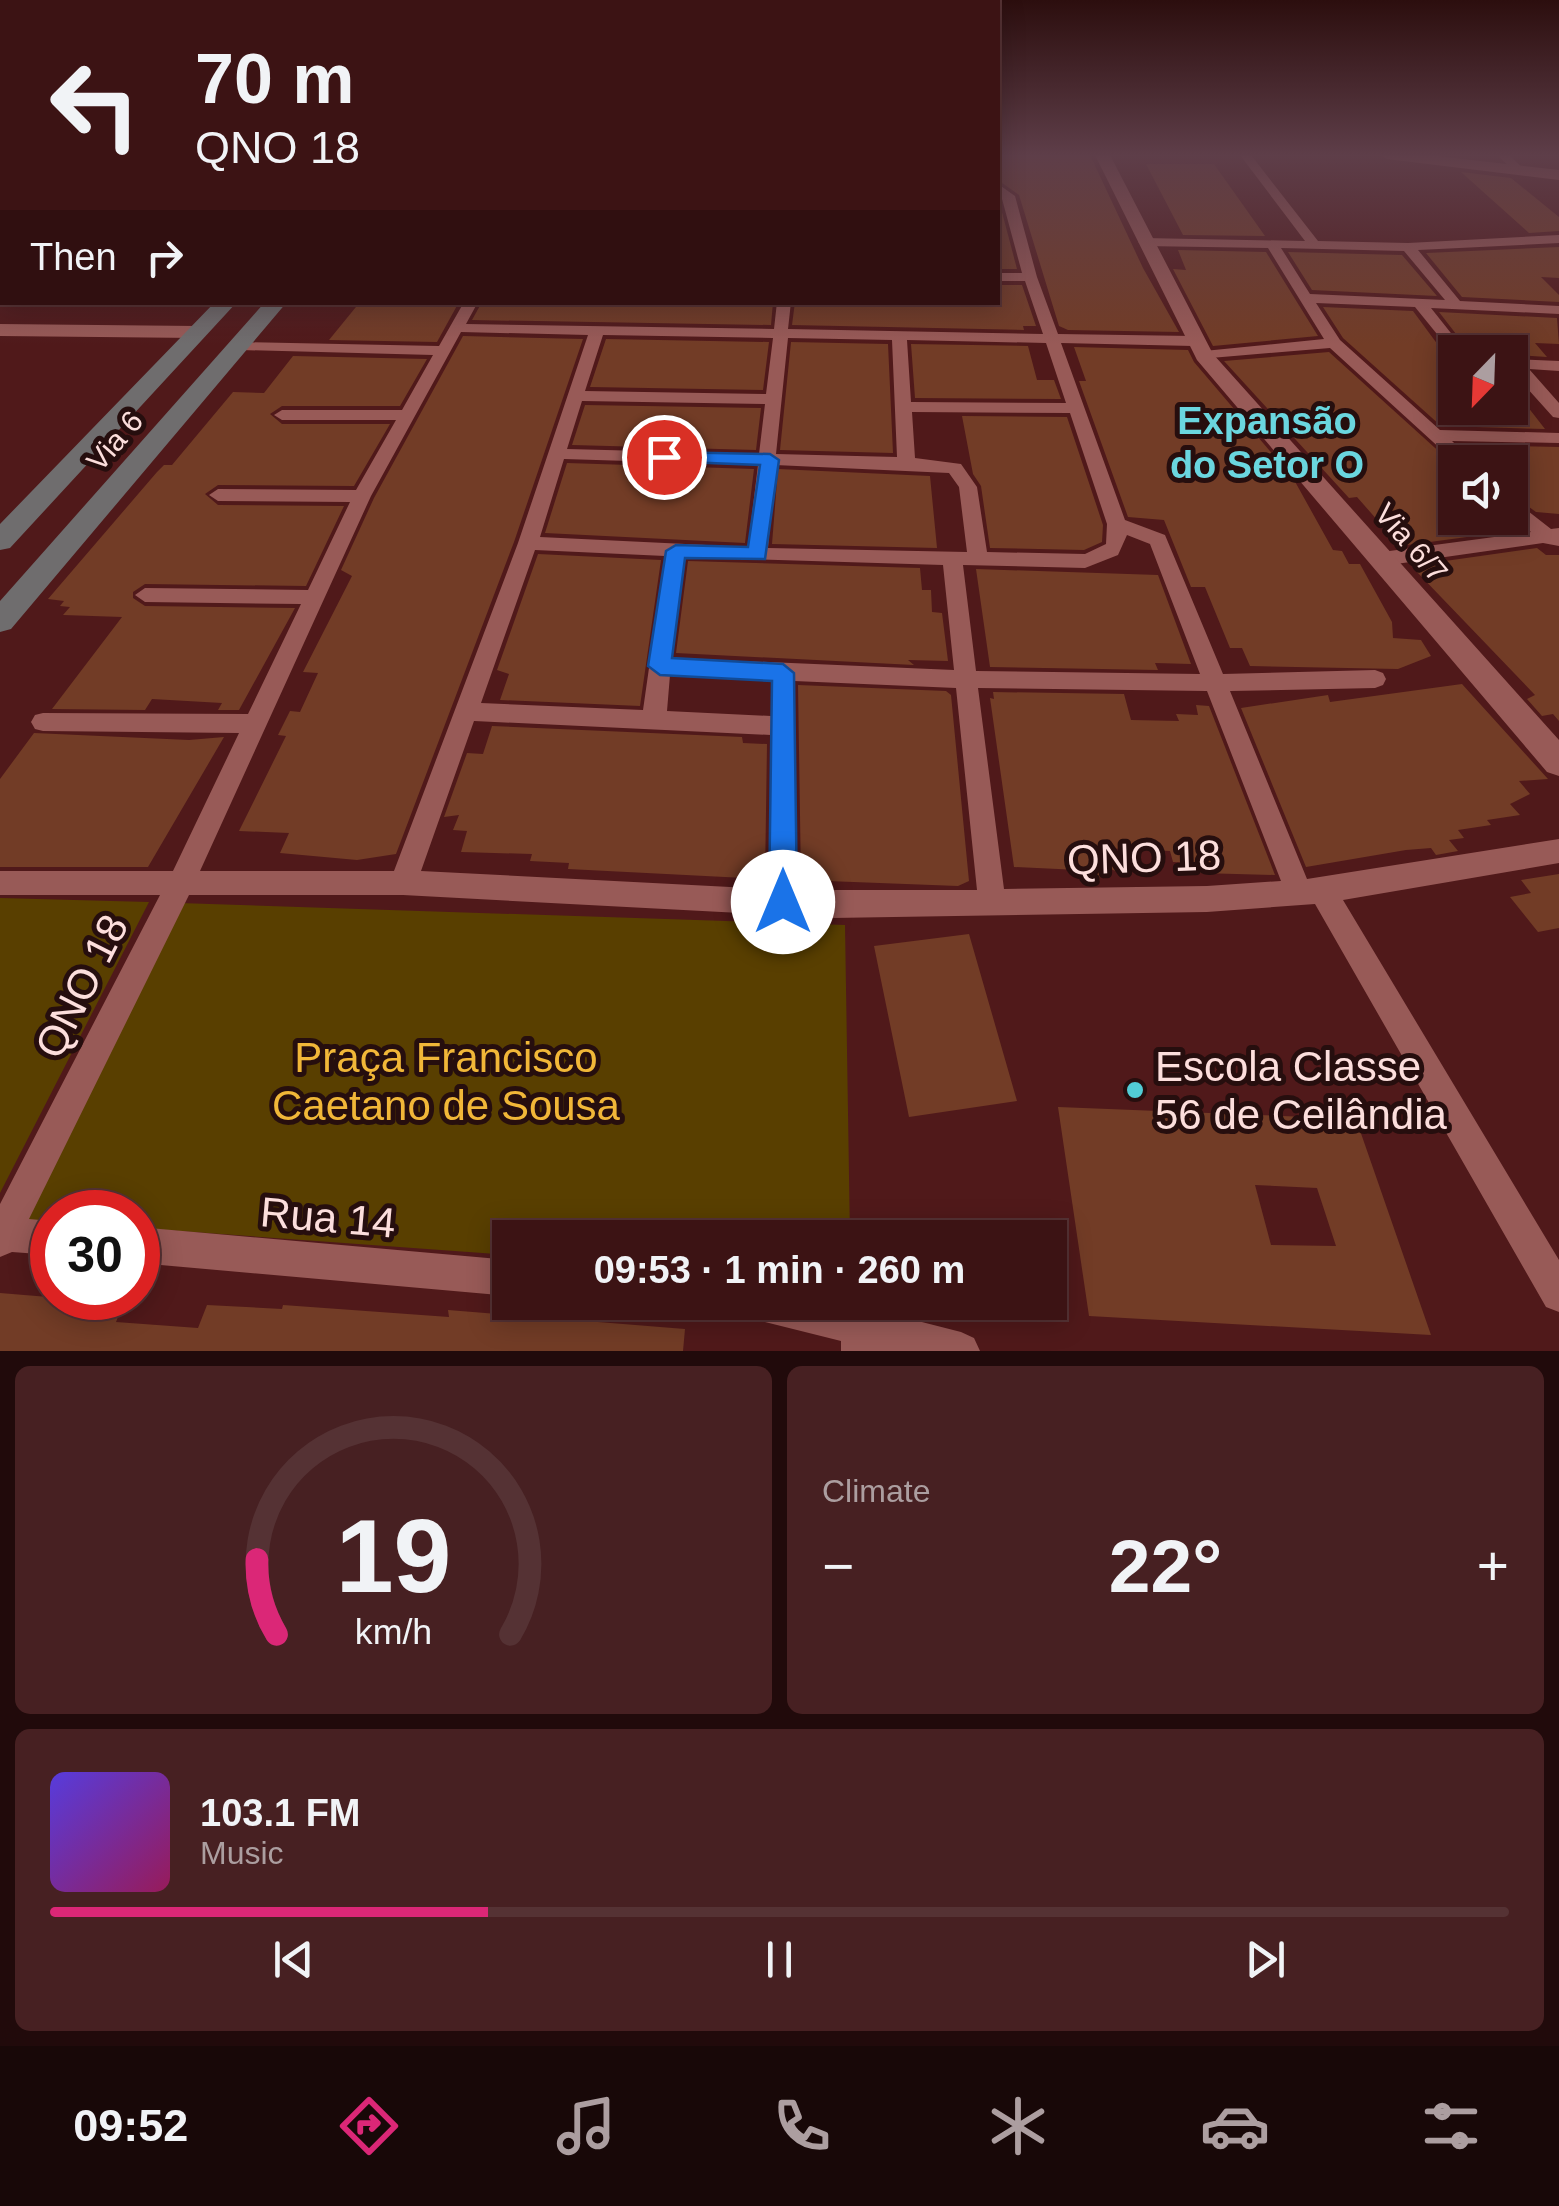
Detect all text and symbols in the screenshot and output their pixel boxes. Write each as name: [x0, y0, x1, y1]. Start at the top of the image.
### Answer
icon: left: [30, 40, 160, 170]
text: 70 m: [195, 40, 355, 118]
text: QNO 18: [195, 122, 360, 173]
icon: right: [137, 230, 192, 285]
text: Then: [30, 236, 117, 278]
north arrow: [1438, 335, 1528, 425]
map controls: [1438, 335, 1528, 535]
district label: Expansão do Setor O: [1170, 400, 1364, 486]
street label: Via 6: [80, 404, 149, 477]
pin: [622, 415, 707, 500]
icon: arrive: [637, 430, 692, 485]
button: sound: [1438, 445, 1528, 535]
street label: Via 6/7: [1368, 497, 1454, 589]
street label: QNO 18: [1066, 831, 1222, 884]
position arrow: [731, 850, 835, 954]
street label: QNO 18: [26, 907, 137, 1066]
park label: Praça Francisco Caetano de Sousa: [272, 1034, 621, 1129]
place label: Escola Classe 56 de Ceilândia: [1155, 1043, 1448, 1138]
marker: Escola Classe 56 de Ceilândia: [1124, 1079, 1146, 1101]
street label: Rua 14: [258, 1188, 397, 1247]
speed limit sign: 30: [30, 1190, 160, 1320]
text: 09:53 · 1 min · 260 m: [594, 1249, 965, 1291]
text: Climate: [822, 1473, 930, 1509]
text: 19: [336, 1498, 451, 1614]
text: 22°: [1109, 1524, 1222, 1608]
text: −: [822, 1535, 854, 1597]
text: +: [1477, 1535, 1509, 1597]
text: km/h: [355, 1612, 432, 1652]
text: 103.1 FM: [200, 1792, 361, 1834]
text: Music: [200, 1835, 284, 1871]
icon: previous: [266, 1932, 321, 1987]
icon: pause: [752, 1932, 807, 1987]
icon: next: [1238, 1932, 1293, 1987]
icon: directions: [334, 2091, 404, 2161]
icon: music: [551, 2091, 621, 2161]
icon: phone: [767, 2091, 837, 2161]
icon: climate: [983, 2091, 1053, 2161]
icon: car: [1200, 2091, 1270, 2161]
icon: filters: [1416, 2091, 1486, 2161]
text: 09:52: [73, 2100, 188, 2151]

